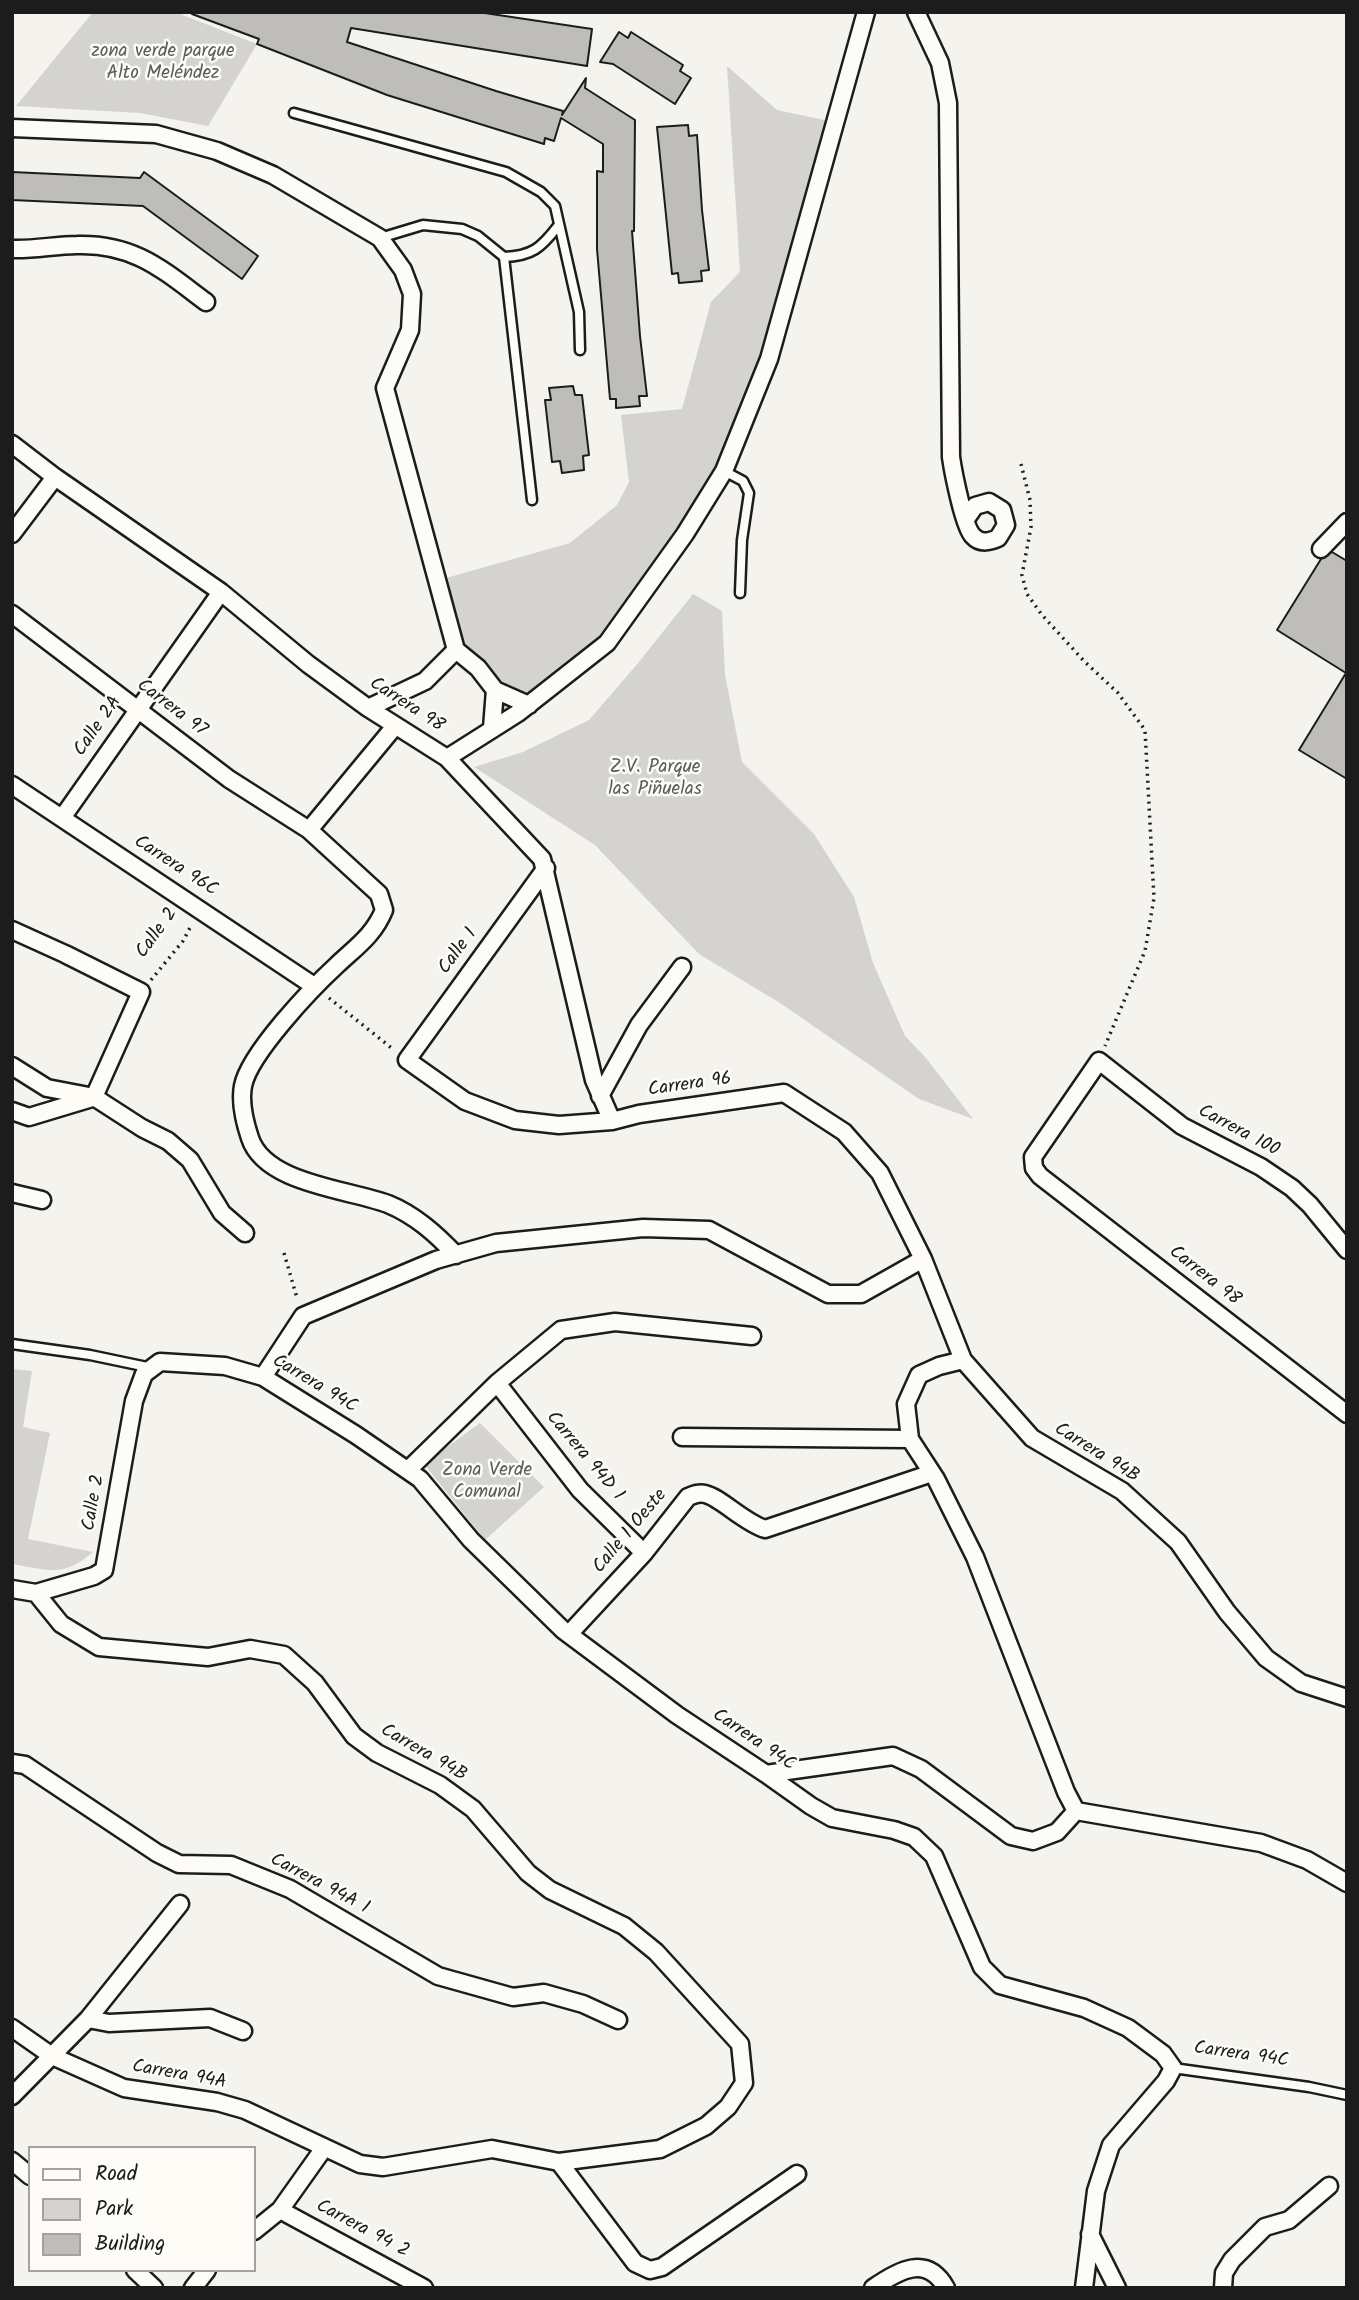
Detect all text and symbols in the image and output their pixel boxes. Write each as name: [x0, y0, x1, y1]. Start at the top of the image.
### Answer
park label: zona verde parque Alto Meléndez: [91, 42, 235, 86]
street label: Carrera 98: [364, 673, 448, 739]
street label: Carrera 97: [131, 675, 211, 743]
street label: Calle 2A: [70, 692, 128, 762]
park label: Z.V. Parque las Piñuelas: [608, 758, 702, 802]
street label: Carrera 96C: [129, 831, 221, 903]
street label: Calle 2: [132, 904, 184, 964]
street label: Calle 1: [435, 924, 483, 980]
street label: Carrera 96: [647, 1069, 733, 1103]
street label: Carrera 100: [1193, 1101, 1283, 1163]
street label: Carrera 98: [1164, 1242, 1244, 1312]
street label: Carrera 94C: [267, 1351, 361, 1419]
street label: Carrera 94D 1: [540, 1408, 628, 1506]
street label: Carrera 94B: [1049, 1419, 1143, 1489]
park label: Zona Verde Comunal: [442, 1461, 532, 1505]
street label: Calle 2: [79, 1473, 111, 1533]
street label: Calle 1 Oeste: [589, 1485, 673, 1579]
street label: Carrera 94C: [707, 1705, 799, 1777]
street label: Carrera 94B: [376, 1720, 470, 1788]
street label: Carrera 94A 1: [265, 1849, 373, 1921]
street label: Carrera 94C: [1192, 2038, 1290, 2074]
street label: Carrera 94A: [130, 2056, 228, 2096]
legend: [28, 2146, 256, 2272]
text: Road: [95, 2158, 137, 2191]
text: Park: [95, 2193, 133, 2226]
street label: Carrera 94 2: [311, 2196, 413, 2264]
text: Building: [95, 2228, 165, 2261]

